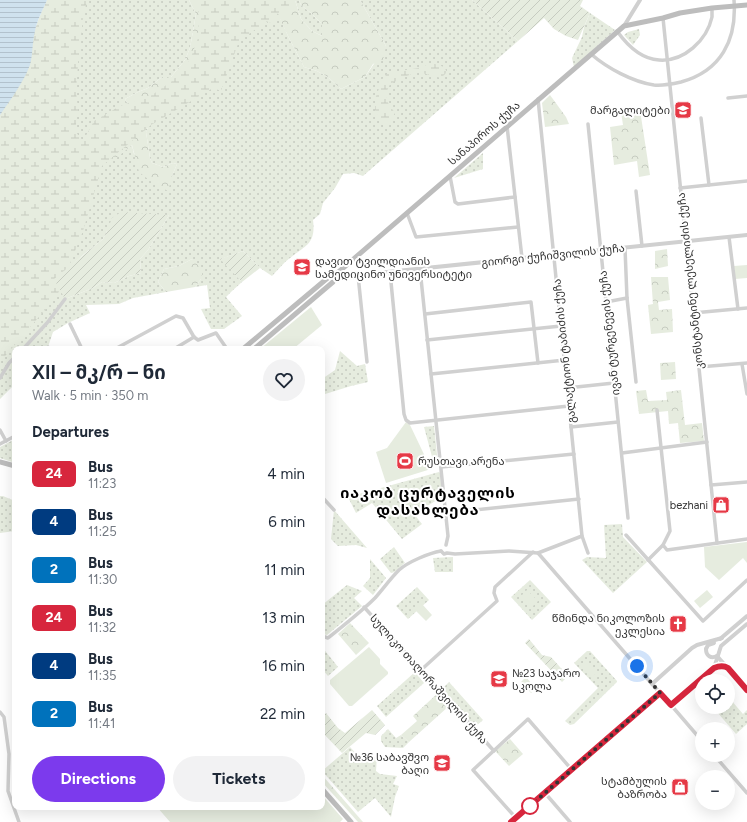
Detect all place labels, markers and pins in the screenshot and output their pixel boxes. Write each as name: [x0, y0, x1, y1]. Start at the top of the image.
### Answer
school or university icon: მარგალიტები: [673, 100, 693, 120]
place label: მარგალიტები: [590, 104, 670, 117]
place label: დავით ტვილდიანის სამედიცინო უნივერსიტეტი: [315, 255, 472, 281]
school or university icon: დავით ტვილდიანის სამედიცინო უნივერსიტეტი: [292, 257, 312, 277]
sports icon: რუსთავი არენა: [395, 451, 415, 471]
place label: რუსთავი არენა: [418, 455, 505, 468]
shop icon: bezhani: [711, 495, 731, 515]
place label: bezhani: [670, 499, 708, 512]
place label: წმინდა ნიკოლოზის ეკლესია: [552, 612, 665, 638]
church icon: წმინდა ნიკოლოზის ეკლესია: [668, 614, 688, 634]
place label: №23 საჯარო სკოლა: [512, 667, 581, 693]
school or university icon: №23 საჯარო სკოლა: [489, 669, 509, 689]
place label: №36 საბავშვო ბაღი: [350, 751, 429, 777]
school or university icon: №36 საბავშვო ბაღი: [432, 753, 452, 773]
place label: სტამბულის ბაზრობა: [601, 775, 667, 801]
shop icon: სტამბულის ბაზრობა: [670, 777, 690, 797]
unlabelled marker: [521, 797, 539, 815]

